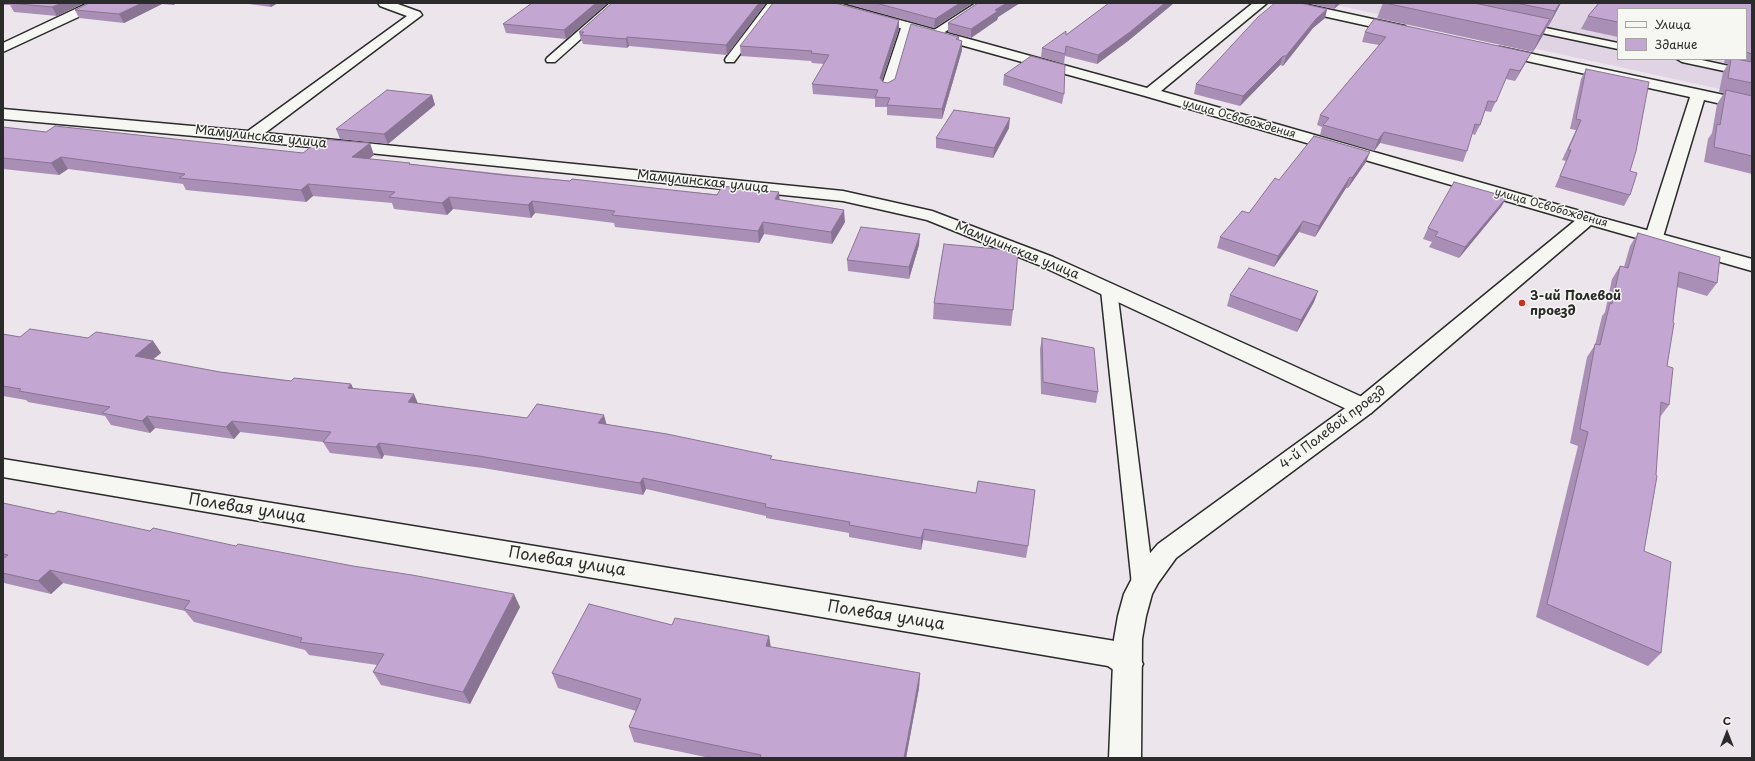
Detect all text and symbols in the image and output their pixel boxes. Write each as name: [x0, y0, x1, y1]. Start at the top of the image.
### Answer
legend: [1617, 8, 1747, 60]
text: Улица: [1655, 15, 1691, 33]
text: Здание: [1655, 35, 1697, 53]
street label: улица Освобождения: [1181, 97, 1297, 141]
street label: Мамулинская улица: [194, 122, 328, 152]
street label: Мамулинская улица: [636, 167, 770, 197]
street label: улица Освобождения: [1493, 186, 1609, 230]
street label: Мамулинская улица: [953, 219, 1081, 283]
place label: 3-ий Полевой проезд: [1530, 288, 1621, 319]
marker: 3-ий Полевой проезд: [1517, 298, 1527, 308]
street label: 4-й Полевой проезд: [1277, 383, 1389, 473]
street label: Полевая улица: [187, 490, 307, 528]
street label: Полевая улица: [507, 543, 627, 581]
street label: Полевая улица: [826, 597, 946, 635]
text: С: [1723, 712, 1731, 729]
north arrow: [1707, 713, 1747, 753]

